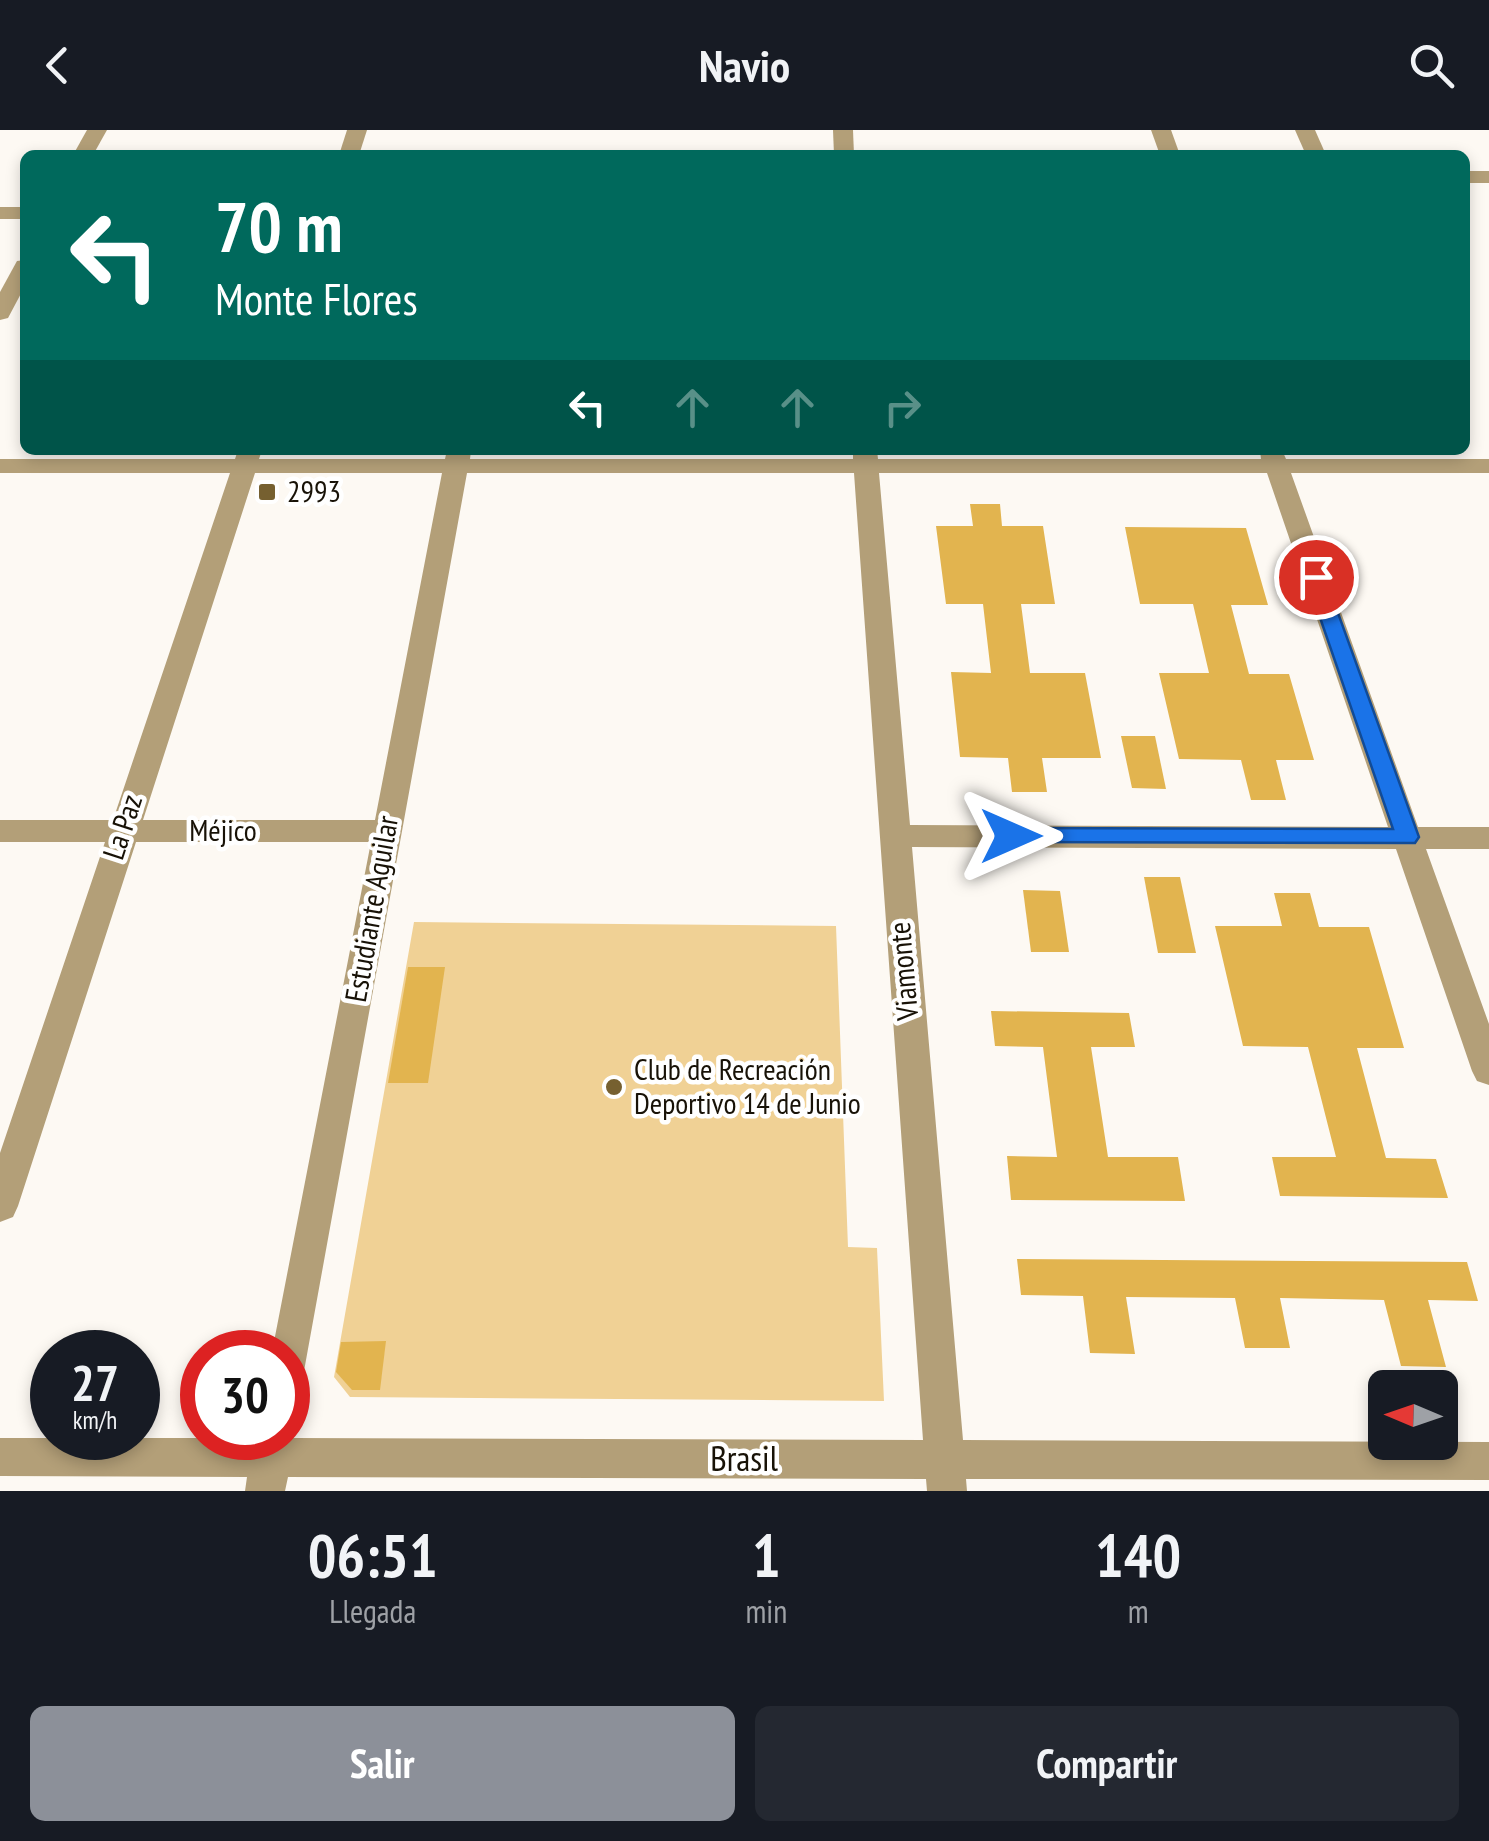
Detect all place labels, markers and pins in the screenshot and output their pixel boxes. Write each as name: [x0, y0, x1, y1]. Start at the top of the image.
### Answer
place label: 2993: [287, 471, 341, 510]
marker: 2993: [256, 481, 278, 503]
pin: [1274, 535, 1359, 620]
place label: Club de Recreación Deportivo 14 de Junio: [634, 1049, 861, 1122]
marker: Club de Recreación Deportivo 14 de Junio: [603, 1076, 625, 1098]

